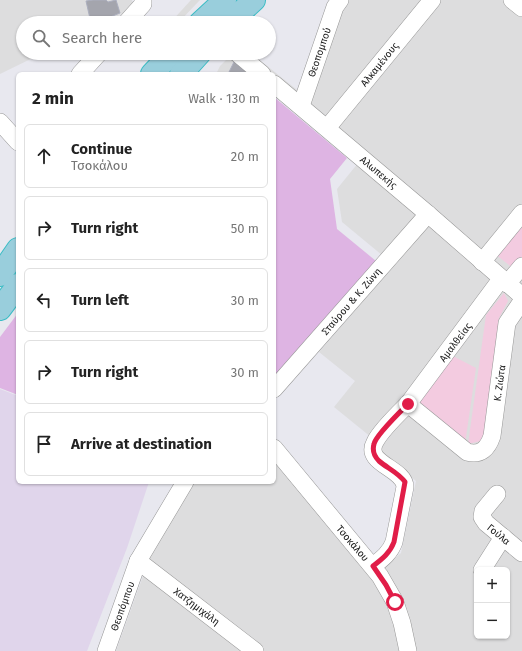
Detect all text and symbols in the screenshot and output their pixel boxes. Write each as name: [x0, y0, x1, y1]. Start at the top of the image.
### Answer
search box: [16, 16, 276, 60]
street label: Θεοπομπού: [305, 25, 334, 79]
icon: search: [30, 27, 52, 49]
text: Search here: [62, 29, 142, 47]
street label: Αλκαμένους: [358, 39, 401, 89]
text: 2 min: [32, 88, 74, 109]
text: Walk · 130 m: [188, 91, 260, 106]
text: Continue: [71, 140, 132, 158]
icon: ahead: [33, 145, 55, 167]
text: 20 m: [231, 149, 259, 164]
street label: Αλωπεκής: [357, 154, 400, 192]
text: Τσοκάλου: [71, 158, 128, 173]
icon: right: [33, 217, 55, 239]
text: Turn right: [71, 219, 138, 237]
text: 50 m: [231, 221, 259, 236]
street label: Σταύρου & Κ. Ζώνη: [319, 265, 384, 338]
icon: left: [33, 289, 55, 311]
text: Turn left: [71, 291, 129, 309]
text: 30 m: [231, 293, 259, 308]
street label: Αμαλθείας: [436, 320, 475, 365]
icon: right: [33, 361, 55, 383]
text: Turn right: [71, 363, 138, 381]
street label: Κ. Ζιώτα: [491, 364, 508, 402]
text: 30 m: [231, 365, 259, 380]
route end: [399, 395, 417, 413]
icon: arrive: [33, 433, 55, 455]
text: Arrive at destination: [71, 435, 212, 453]
street label: Γούλα: [484, 521, 513, 548]
street label: Τσοκάλου: [333, 523, 372, 564]
map controls: [474, 567, 510, 639]
button: +: [474, 567, 510, 603]
street label: Θεοπόμπου: [107, 579, 138, 633]
street label: Χατζημιχάλη: [171, 585, 223, 628]
route start: [386, 593, 404, 611]
button: −: [474, 603, 510, 639]

